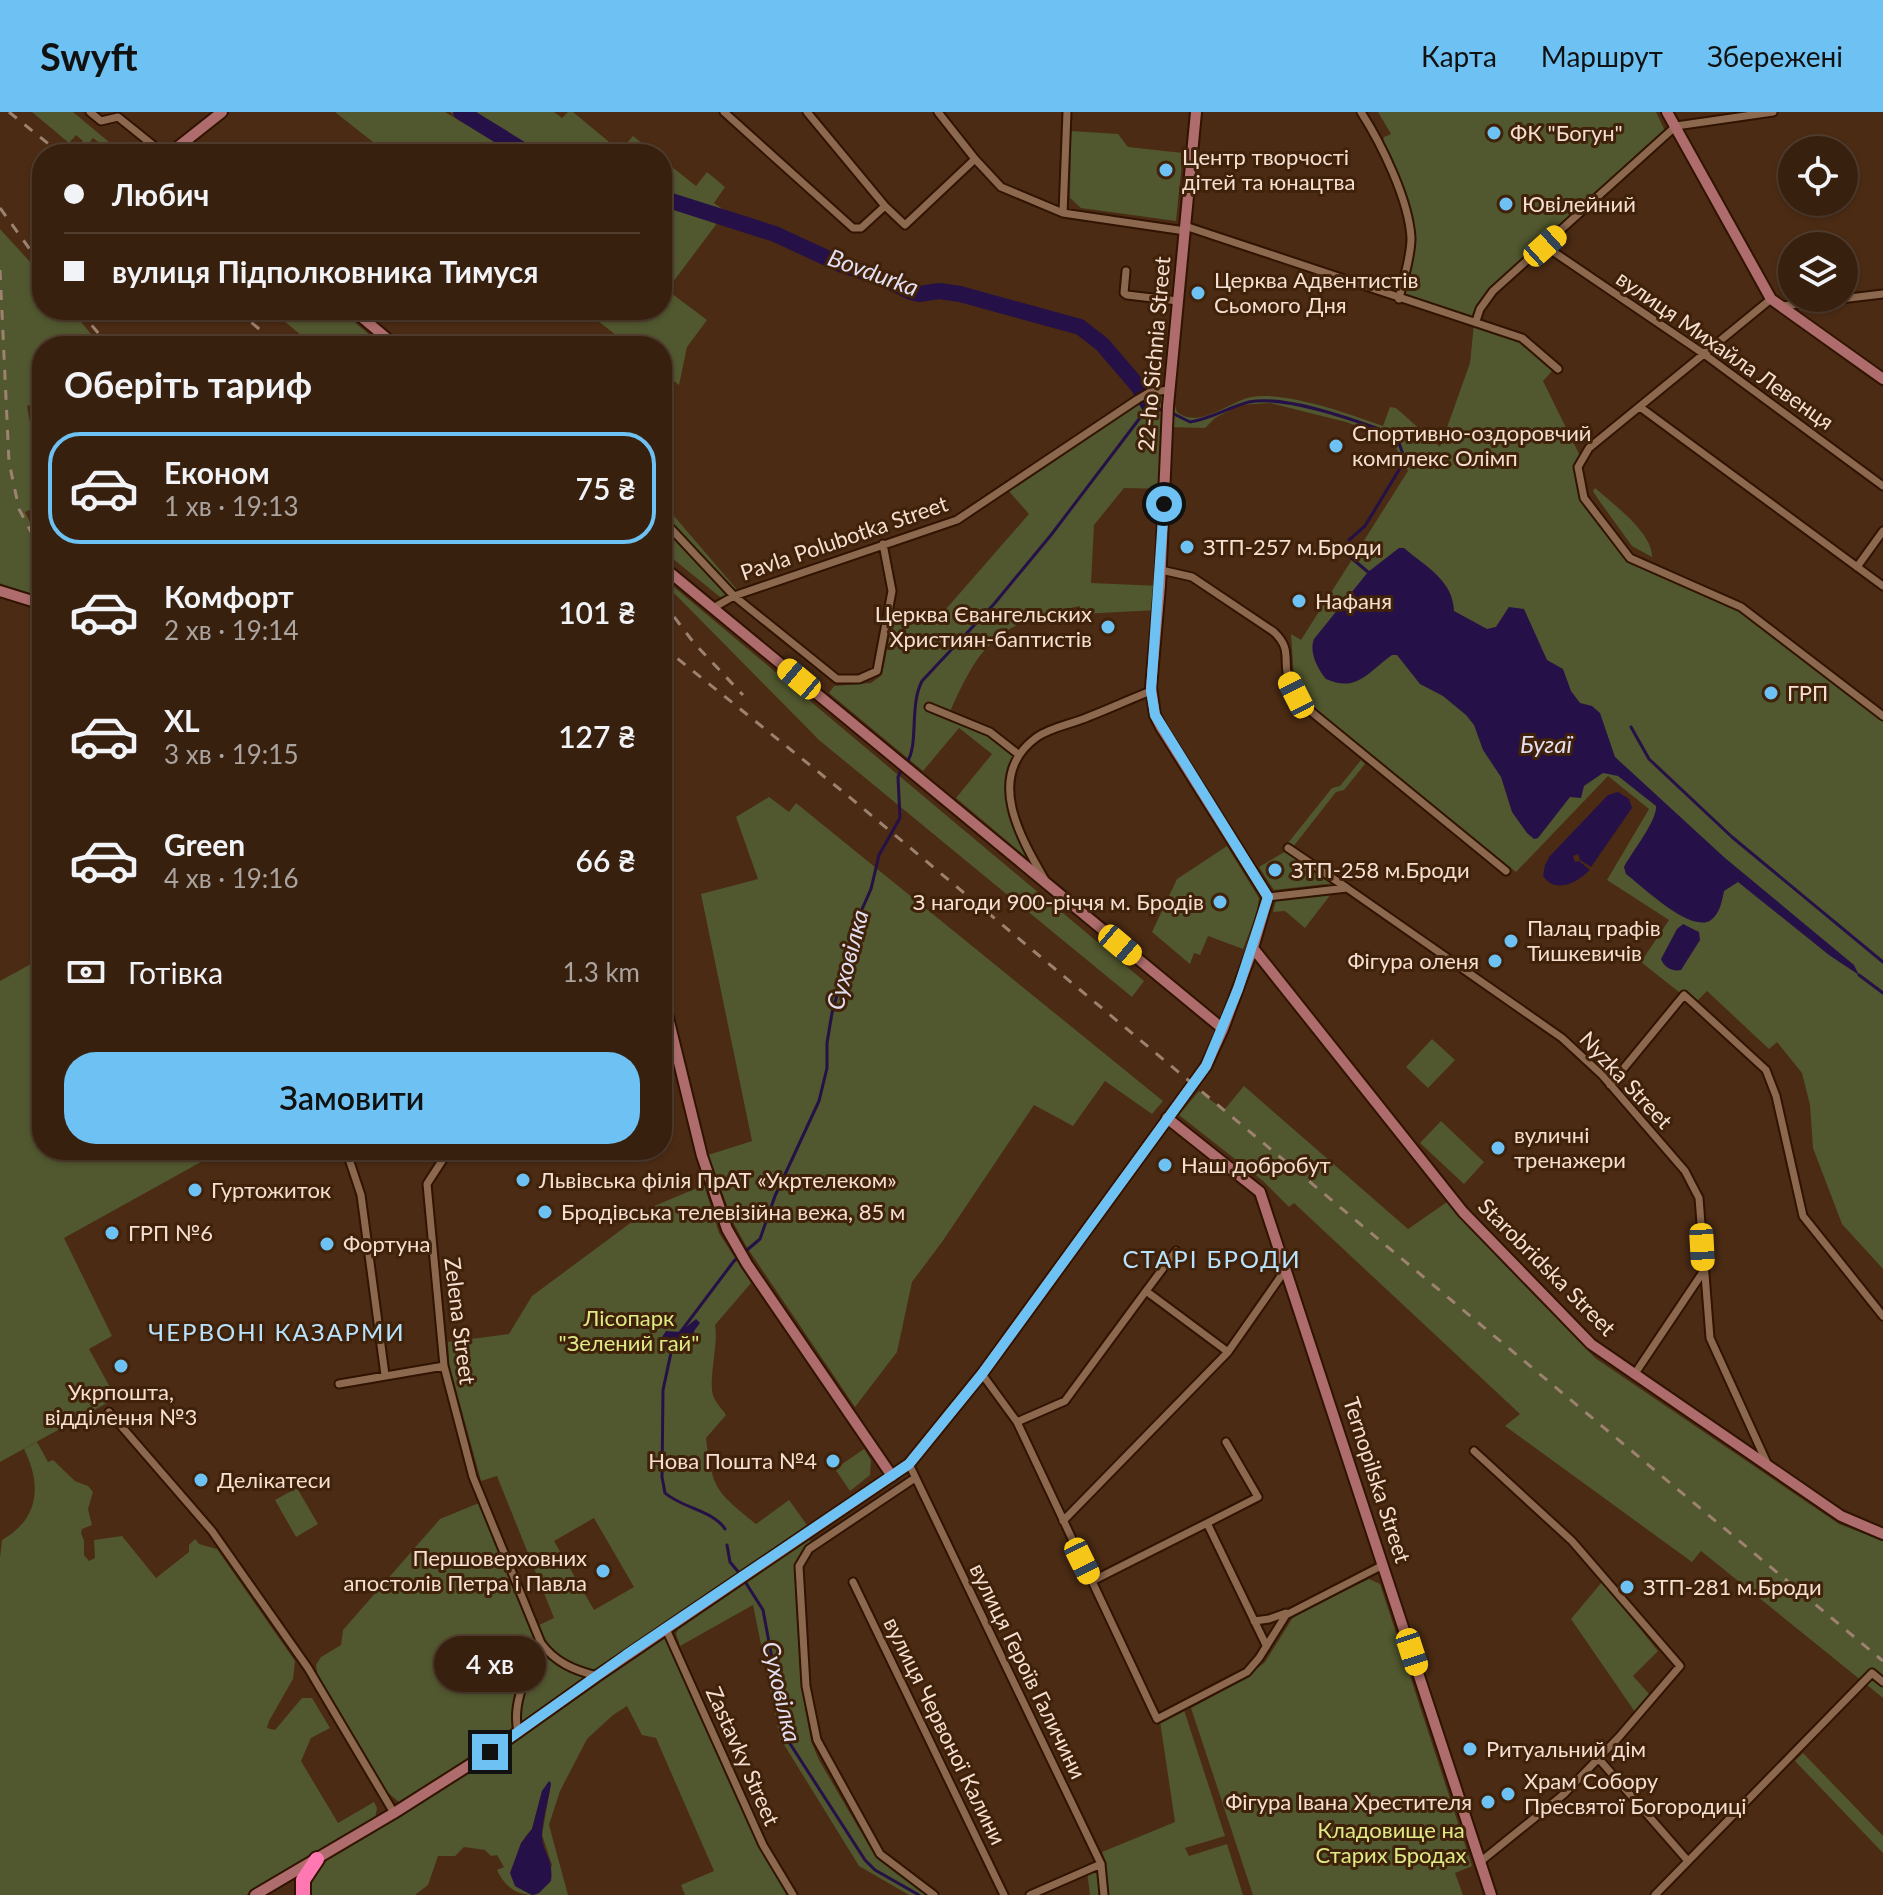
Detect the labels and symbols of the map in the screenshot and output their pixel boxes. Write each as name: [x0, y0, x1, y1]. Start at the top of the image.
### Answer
place label: ФК "Богун": [1510, 119, 1623, 146]
marker: ФК "Богун": [1485, 124, 1503, 142]
place label: Центр творчості дітей та юнацтва: [1182, 143, 1355, 195]
marker: Центр творчості дітей та юнацтва: [1157, 161, 1175, 179]
place label: Ювілейний: [1522, 190, 1636, 217]
marker: Ювілейний: [1497, 195, 1515, 213]
car: [1519, 221, 1571, 271]
water label: Bovdurka: [824, 242, 923, 301]
street label: 22-ho Sichnia Street: [1132, 255, 1176, 453]
street label: вулиця Михайла Левенця: [1611, 264, 1839, 435]
place label: Церква Адвентистів Сьомого Дня: [1214, 266, 1419, 318]
marker: Церква Адвентистів Сьомого Дня: [1189, 284, 1207, 302]
place label: Спортивно-оздоровчий комплекс Олімп: [1352, 419, 1592, 471]
marker: Спортивно-оздоровчий комплекс Олімп: [1327, 437, 1345, 455]
route start: [1146, 486, 1182, 522]
street label: Pavla Polubotka Street: [737, 489, 951, 586]
place label: ЗТП-257 м.Броди: [1203, 533, 1382, 560]
marker: ЗТП-257 м.Броди: [1178, 538, 1196, 556]
place label: Нафаня: [1315, 587, 1392, 614]
marker: Нафаня: [1290, 592, 1308, 610]
place label: Церква Євангельских Християн-баптистів: [875, 600, 1092, 652]
marker: Церква Євангельских Християн-баптистів: [1099, 618, 1117, 636]
car: [773, 654, 825, 704]
car: [1274, 668, 1318, 722]
place label: ГРП: [1787, 679, 1828, 706]
marker: ГРП: [1762, 684, 1780, 702]
water label: Бугаї: [1520, 729, 1574, 758]
place label: ЗТП-258 м.Броди: [1291, 856, 1470, 883]
marker: ЗТП-258 м.Броди: [1266, 861, 1284, 879]
place label: З нагоди 900-річчя м. Бродів: [913, 888, 1204, 915]
marker: З нагоди 900-річчя м. Бродів: [1211, 893, 1229, 911]
water label: Суховілка: [819, 906, 874, 1013]
place label: Палац графів Тишкевичів: [1527, 914, 1661, 966]
car: [1094, 920, 1146, 970]
marker: Палац графів Тишкевичів: [1502, 932, 1520, 950]
place label: Фігура оленя: [1348, 947, 1479, 974]
marker: Фігура оленя: [1486, 952, 1504, 970]
street label: Nyzka Street: [1574, 1025, 1678, 1134]
place label: вуличні тренажери: [1514, 1121, 1626, 1173]
marker: вуличні тренажери: [1489, 1139, 1507, 1157]
place label: Наш добробут: [1181, 1151, 1331, 1178]
marker: Наш добробут: [1156, 1156, 1174, 1174]
place label: Львівська філія ПрАТ «Укртелеком»: [538, 1166, 897, 1193]
marker: Львівська філія ПрАТ «Укртелеком»: [514, 1171, 532, 1189]
place label: Гуртожиток: [211, 1176, 332, 1203]
marker: Гуртожиток: [186, 1181, 204, 1199]
street label: Starobridska Street: [1473, 1192, 1622, 1341]
place label: Бродівська телевізійна вежа, 85 м: [561, 1198, 905, 1225]
marker: Бродівська телевізійна вежа, 85 м: [536, 1203, 554, 1221]
place label: ГРП №6: [128, 1219, 213, 1246]
car: [1689, 1222, 1715, 1272]
marker: ГРП №6: [103, 1224, 121, 1242]
place label: Фортуна: [343, 1230, 430, 1257]
marker: Фортуна: [318, 1235, 336, 1253]
district label: СТАРІ БРОДИ: [1123, 1244, 1302, 1273]
street label: Zelena Street: [439, 1256, 482, 1386]
park label: Лісопарк "Зелений гай": [559, 1304, 699, 1356]
district label: ЧЕРВОНІ КАЗАРМИ: [148, 1317, 406, 1346]
marker: Укрпошта, відділення №3: [112, 1357, 130, 1375]
place label: Укрпошта, відділення №3: [45, 1378, 197, 1430]
street label: Ternopilska Street: [1338, 1394, 1417, 1566]
place label: Нова Пошта №4: [648, 1447, 817, 1474]
marker: Нова Пошта №4: [824, 1452, 842, 1470]
place label: Делікатеси: [217, 1466, 331, 1493]
marker: Делікатеси: [192, 1471, 210, 1489]
car: [1061, 1534, 1103, 1588]
place label: Першоверховних апостолів Петра і Павла: [343, 1544, 587, 1596]
street label: вулиця Героїв Галичини: [964, 1559, 1092, 1783]
marker: Першоверховних апостолів Петра і Павла: [594, 1562, 612, 1580]
place label: ЗТП-281 м.Броди: [1643, 1573, 1822, 1600]
marker: ЗТП-281 м.Броди: [1618, 1578, 1636, 1596]
street label: вулиця Червоної Калини: [879, 1613, 1012, 1849]
car: [1393, 1625, 1431, 1679]
callout: 4 хв: [434, 1636, 546, 1692]
water label: Суховілка: [757, 1638, 808, 1745]
street label: Zastavky Street: [701, 1682, 786, 1829]
route end: [472, 1734, 508, 1770]
place label: Ритуальний дім: [1486, 1735, 1646, 1762]
marker: Ритуальний дім: [1461, 1740, 1479, 1758]
place label: Храм Собору Пресвятої Богородиці: [1524, 1767, 1747, 1819]
marker: Храм Собору Пресвятої Богородиці: [1499, 1785, 1517, 1803]
place label: Фігура Івана Хрестителя: [1225, 1788, 1472, 1815]
marker: Фігура Івана Хрестителя: [1479, 1793, 1497, 1811]
park label: Кладовище на Старих Бродах: [1315, 1816, 1467, 1868]

